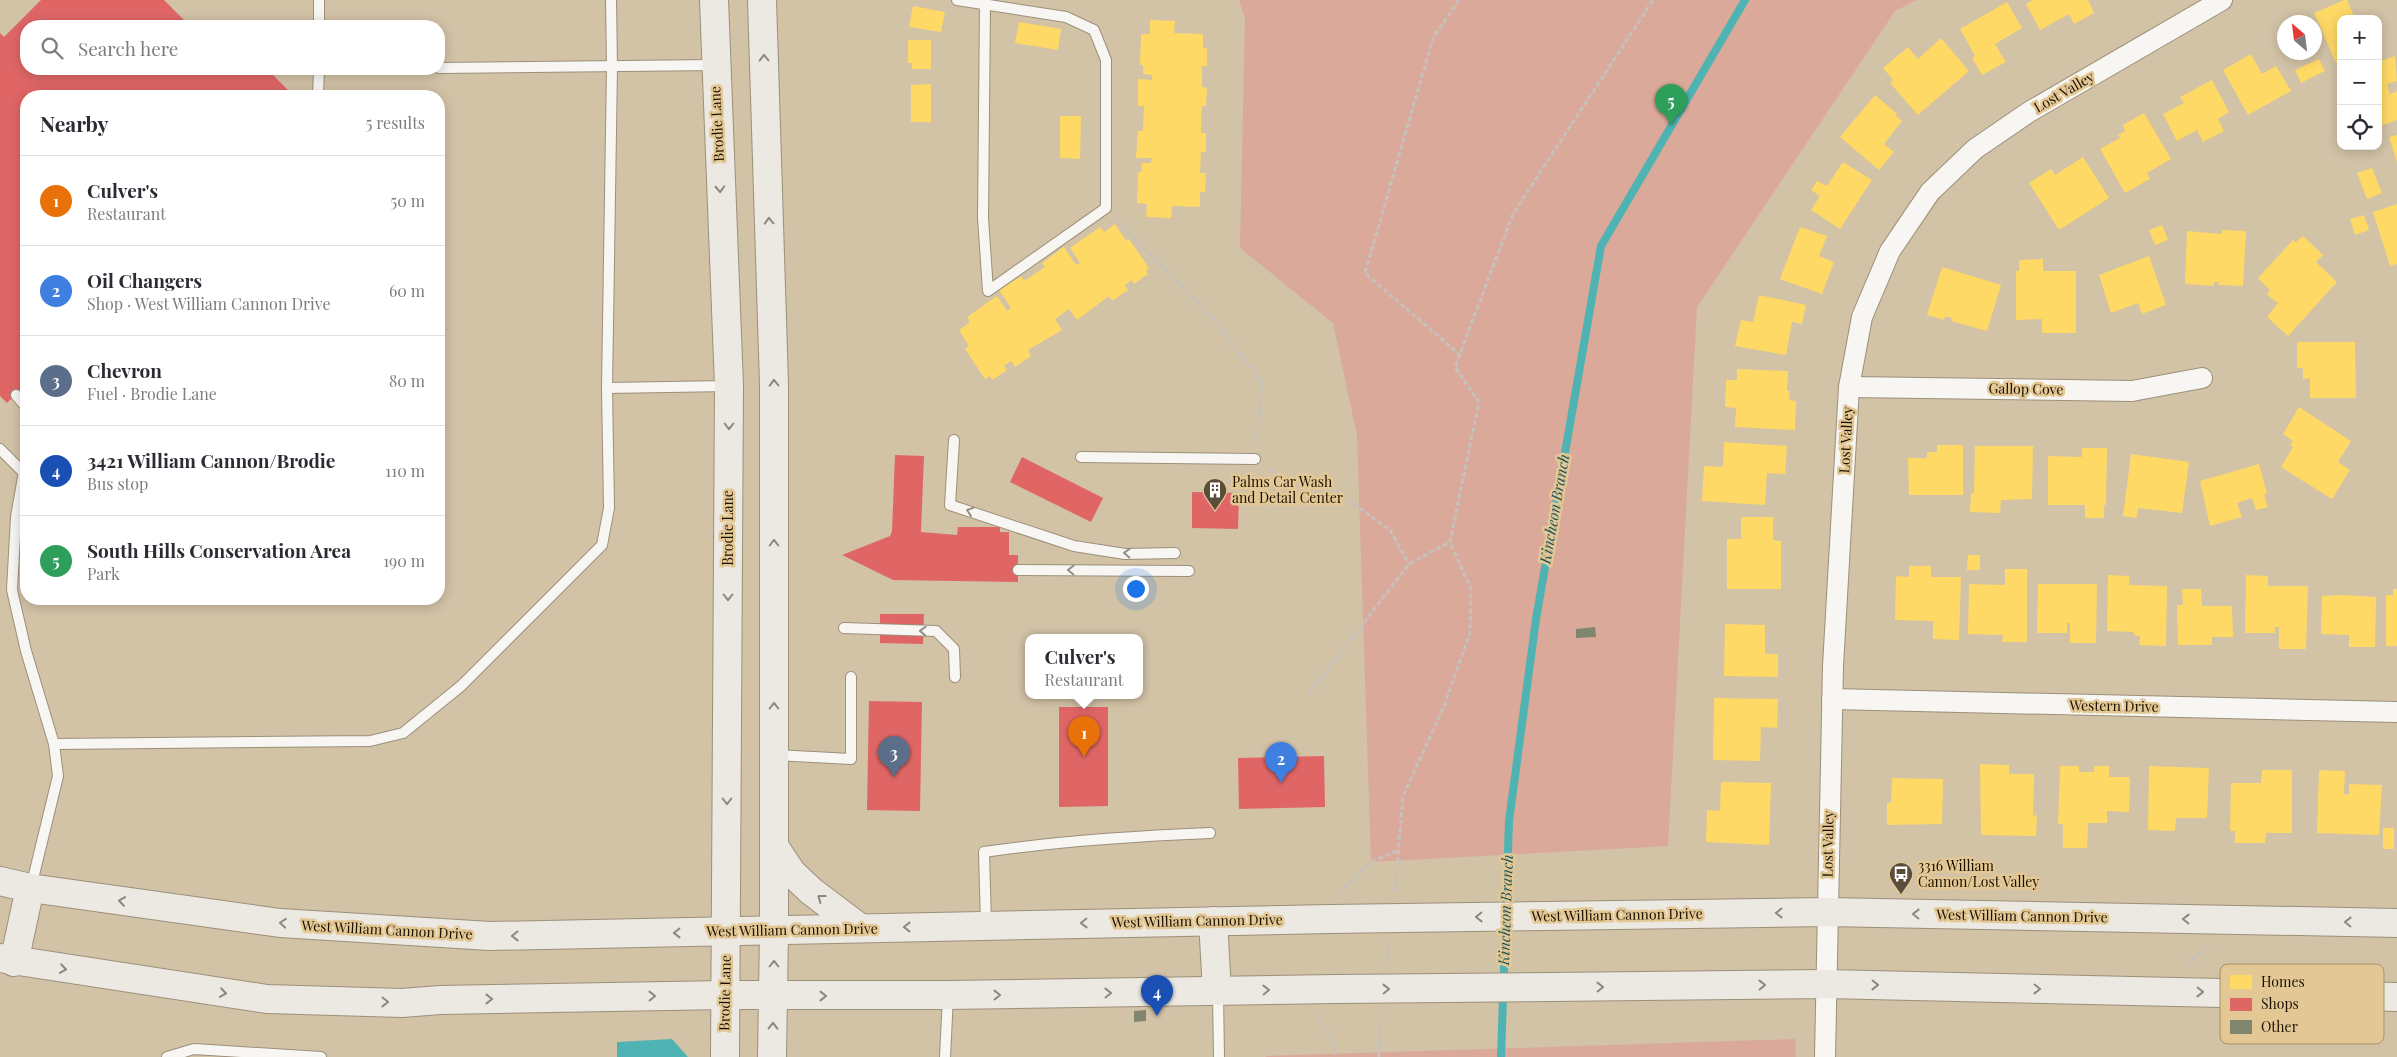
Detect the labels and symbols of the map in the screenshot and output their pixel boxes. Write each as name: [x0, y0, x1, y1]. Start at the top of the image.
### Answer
north arrow: [2277, 15, 2322, 60]
one-way arrow: [759, 54, 769, 62]
street label: Lost Valley: [2030, 67, 2097, 116]
pin: 5: [1655, 84, 1687, 125]
street label: Brodie Lane: [705, 86, 728, 162]
one-way arrow: [715, 185, 726, 193]
one-way arrow: [763, 216, 774, 224]
street label: Gallop Cove: [1988, 378, 2064, 399]
one-way arrow: [768, 379, 779, 387]
street label: Lost Valley: [1834, 406, 1857, 474]
one-way arrow: [724, 422, 734, 430]
water label: Kincheon Branch: [1534, 453, 1573, 566]
place label: Palms Car Wash and Detail Center: [1232, 472, 1344, 507]
building icon: Palms Car Wash and Detail Center: [1202, 477, 1228, 511]
street label: Brodie Lane: [718, 490, 737, 566]
one-way arrow: [967, 507, 975, 517]
one-way arrow: [769, 539, 779, 547]
one-way arrow: [1122, 548, 1130, 558]
one-way arrow: [1066, 565, 1074, 575]
your location: [1123, 576, 1149, 602]
one-way arrow: [723, 594, 733, 601]
one-way arrow: [919, 625, 927, 636]
street label: Western Drive: [2068, 695, 2159, 716]
one-way arrow: [769, 702, 779, 710]
pin: 1: [1068, 716, 1100, 757]
pin: 3: [878, 736, 910, 777]
pin: 2: [1265, 742, 1297, 783]
one-way arrow: [722, 798, 732, 805]
street label: Lost Valley: [1817, 810, 1838, 878]
water label: Kincheon Branch: [1493, 854, 1517, 967]
place label: 3316 William Cannon/Lost Valley: [1918, 856, 2039, 891]
bus stop icon: 3316 William Cannon/Lost Valley: [1888, 861, 1914, 895]
one-way arrow: [817, 895, 827, 904]
one-way arrow: [117, 897, 126, 907]
street label: West William Cannon Drive: [1530, 904, 1703, 926]
street label: West William Cannon Drive: [1935, 904, 2108, 926]
one-way arrow: [1774, 908, 1782, 918]
one-way arrow: [1911, 908, 1919, 919]
street label: West William Cannon Drive: [1110, 910, 1283, 932]
one-way arrow: [1474, 911, 1482, 922]
one-way arrow: [2182, 913, 2190, 924]
street label: West William Cannon Drive: [300, 915, 473, 943]
one-way arrow: [2344, 916, 2352, 927]
one-way arrow: [279, 918, 287, 929]
one-way arrow: [1079, 918, 1087, 928]
street label: West William Cannon Drive: [705, 919, 878, 941]
one-way arrow: [902, 922, 910, 932]
one-way arrow: [673, 928, 681, 938]
one-way arrow: [511, 930, 519, 941]
street label: Brodie Lane: [714, 955, 735, 1031]
one-way arrow: [769, 959, 779, 967]
one-way arrow: [58, 963, 67, 973]
legend: [2220, 964, 2384, 1044]
text: Homes: [2261, 972, 2305, 991]
pin: 4: [1141, 975, 1173, 1016]
one-way arrow: [1759, 979, 1767, 990]
one-way arrow: [1872, 980, 1879, 990]
one-way arrow: [1596, 981, 1604, 992]
one-way arrow: [2034, 983, 2042, 994]
one-way arrow: [1382, 984, 1390, 994]
one-way arrow: [1262, 985, 1270, 995]
one-way arrow: [219, 987, 228, 997]
one-way arrow: [1105, 987, 1113, 998]
one-way arrow: [2196, 987, 2204, 998]
one-way arrow: [993, 989, 1001, 1000]
one-way arrow: [648, 991, 656, 1002]
one-way arrow: [819, 991, 827, 1001]
one-way arrow: [486, 994, 493, 1004]
text: Shops: [2261, 994, 2299, 1013]
one-way arrow: [382, 997, 390, 1007]
text: Other: [2261, 1017, 2299, 1036]
one-way arrow: [768, 1022, 778, 1030]

